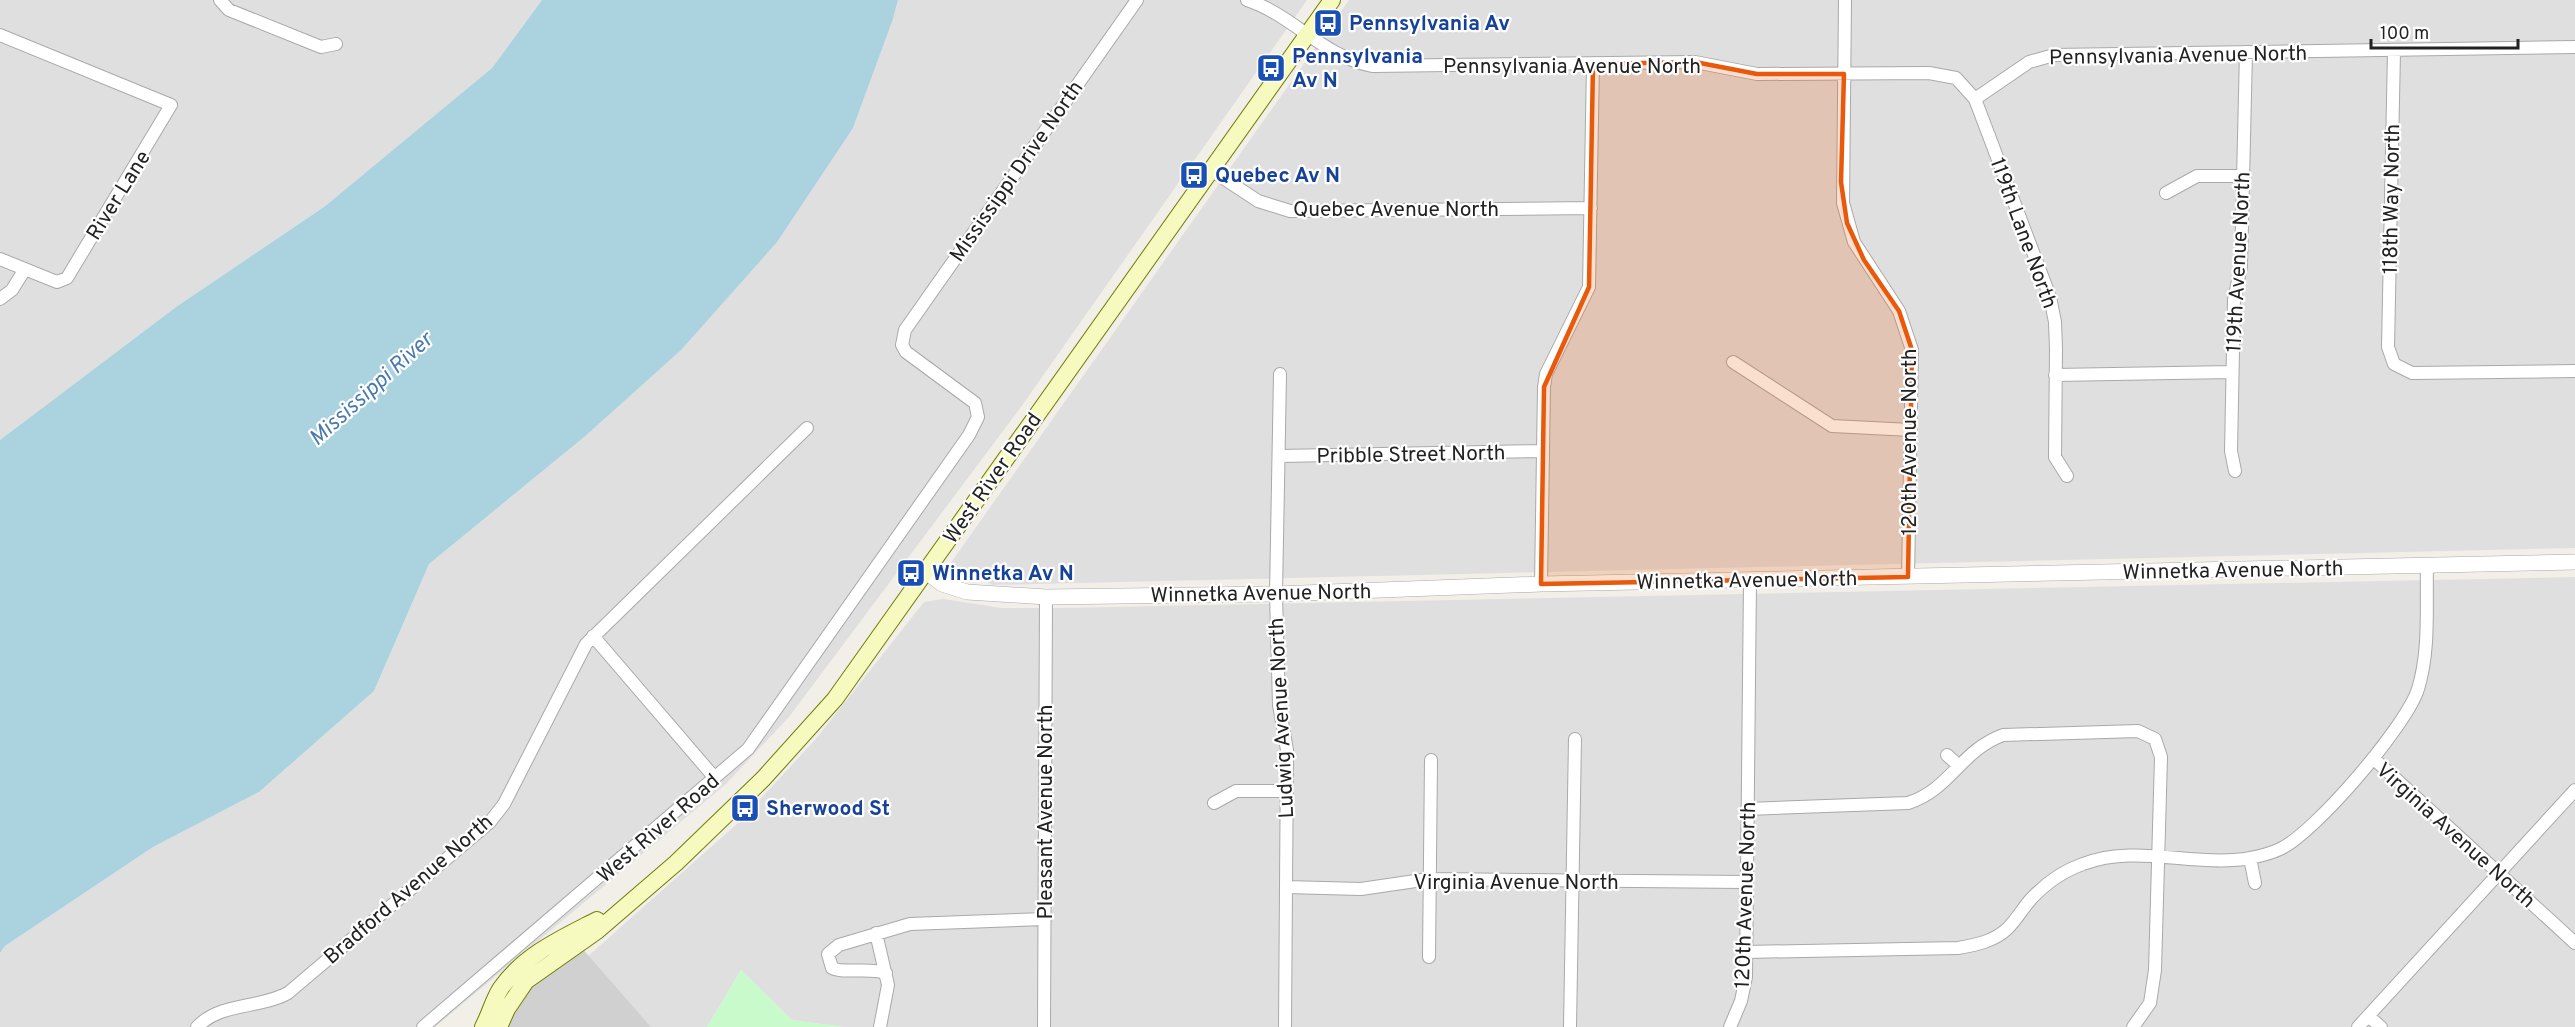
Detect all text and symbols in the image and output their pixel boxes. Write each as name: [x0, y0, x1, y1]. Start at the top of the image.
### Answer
bus stop icon: Pennsylvania Av: [1312, 7, 1344, 39]
place label: Pennsylvania Av: [1349, 11, 1510, 38]
scale bar: [2371, 12, 2518, 50]
text: 100 m: [2380, 23, 2429, 46]
street label: Pennsylvania Avenue North: [2049, 41, 2307, 72]
place label: Pennsylvania Av N: [1292, 44, 1423, 95]
bus stop icon: Pennsylvania Av N: [1255, 52, 1287, 84]
street label: Pennsylvania Avenue North: [1443, 54, 1701, 81]
street label: Mississippi Drive North: [944, 76, 1090, 268]
street label: 118th Way North: [2378, 124, 2407, 275]
street label: River Lane: [81, 146, 157, 246]
street label: 119th Lane North: [1983, 155, 2062, 312]
bus stop icon: Quebec Av N: [1178, 159, 1210, 191]
place label: Quebec Av N: [1215, 163, 1340, 190]
street label: 119th Avenue North: [2221, 171, 2258, 353]
street label: Quebec Avenue North: [1293, 197, 1499, 224]
water label: Mississippi River: [304, 326, 440, 452]
street label: 120th Avenue North: [1897, 348, 1924, 536]
street label: West River Road: [938, 408, 1048, 550]
street label: Pribble Street North: [1316, 440, 1506, 471]
street label: Winnetka Avenue North: [2122, 556, 2344, 587]
bus stop icon: Winnetka Av N: [895, 557, 927, 589]
place label: Winnetka Av N: [932, 561, 1074, 588]
street label: Winnetka Avenue North: [1636, 566, 1858, 597]
street label: Winnetka Avenue North: [1150, 579, 1372, 610]
street label: Ludwig Avenue North: [1264, 617, 1301, 819]
street label: Pleasant Avenue North: [1033, 705, 1060, 919]
street label: Virginia Avenue North: [2370, 757, 2540, 915]
street label: West River Road: [592, 768, 726, 890]
bus stop icon: Sherwood St: [729, 792, 761, 824]
place label: Sherwood St: [766, 796, 890, 823]
street label: 120th Avenue North: [1730, 801, 1763, 989]
street label: Bradford Avenue North: [319, 809, 499, 971]
street label: Virginia Avenue North: [1413, 870, 1619, 897]

